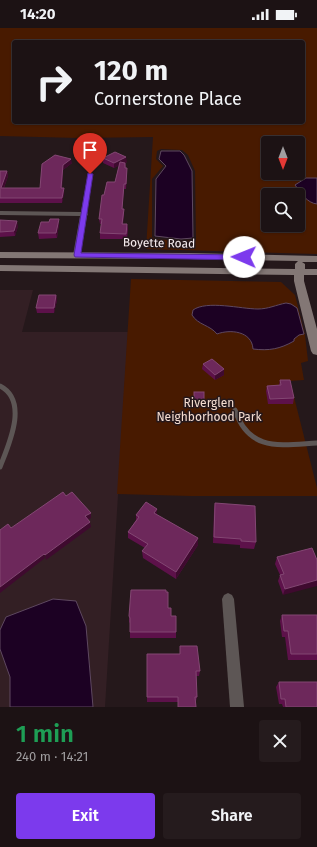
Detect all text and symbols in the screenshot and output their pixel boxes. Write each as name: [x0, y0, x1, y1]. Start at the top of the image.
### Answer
text: 14:20: [20, 5, 56, 23]
text: 120 m: [94, 54, 168, 87]
icon: right: [28, 56, 80, 108]
text: Cornerstone Place: [94, 88, 242, 110]
pin: [73, 133, 107, 174]
north arrow: [261, 136, 305, 180]
map controls: [261, 136, 305, 232]
icon: arrive: [79, 139, 101, 161]
button: search: [261, 188, 305, 232]
street label: Boyette Road: [123, 235, 195, 251]
position arrow: [223, 236, 265, 278]
park label: Riverglen Neighborhood Park: [156, 396, 262, 424]
text: 1 min: [16, 720, 74, 748]
button: close: [259, 720, 301, 762]
text: 240 m · 14:21: [16, 749, 88, 764]
button: Exit: [16, 793, 155, 839]
button: Share: [163, 793, 301, 839]

